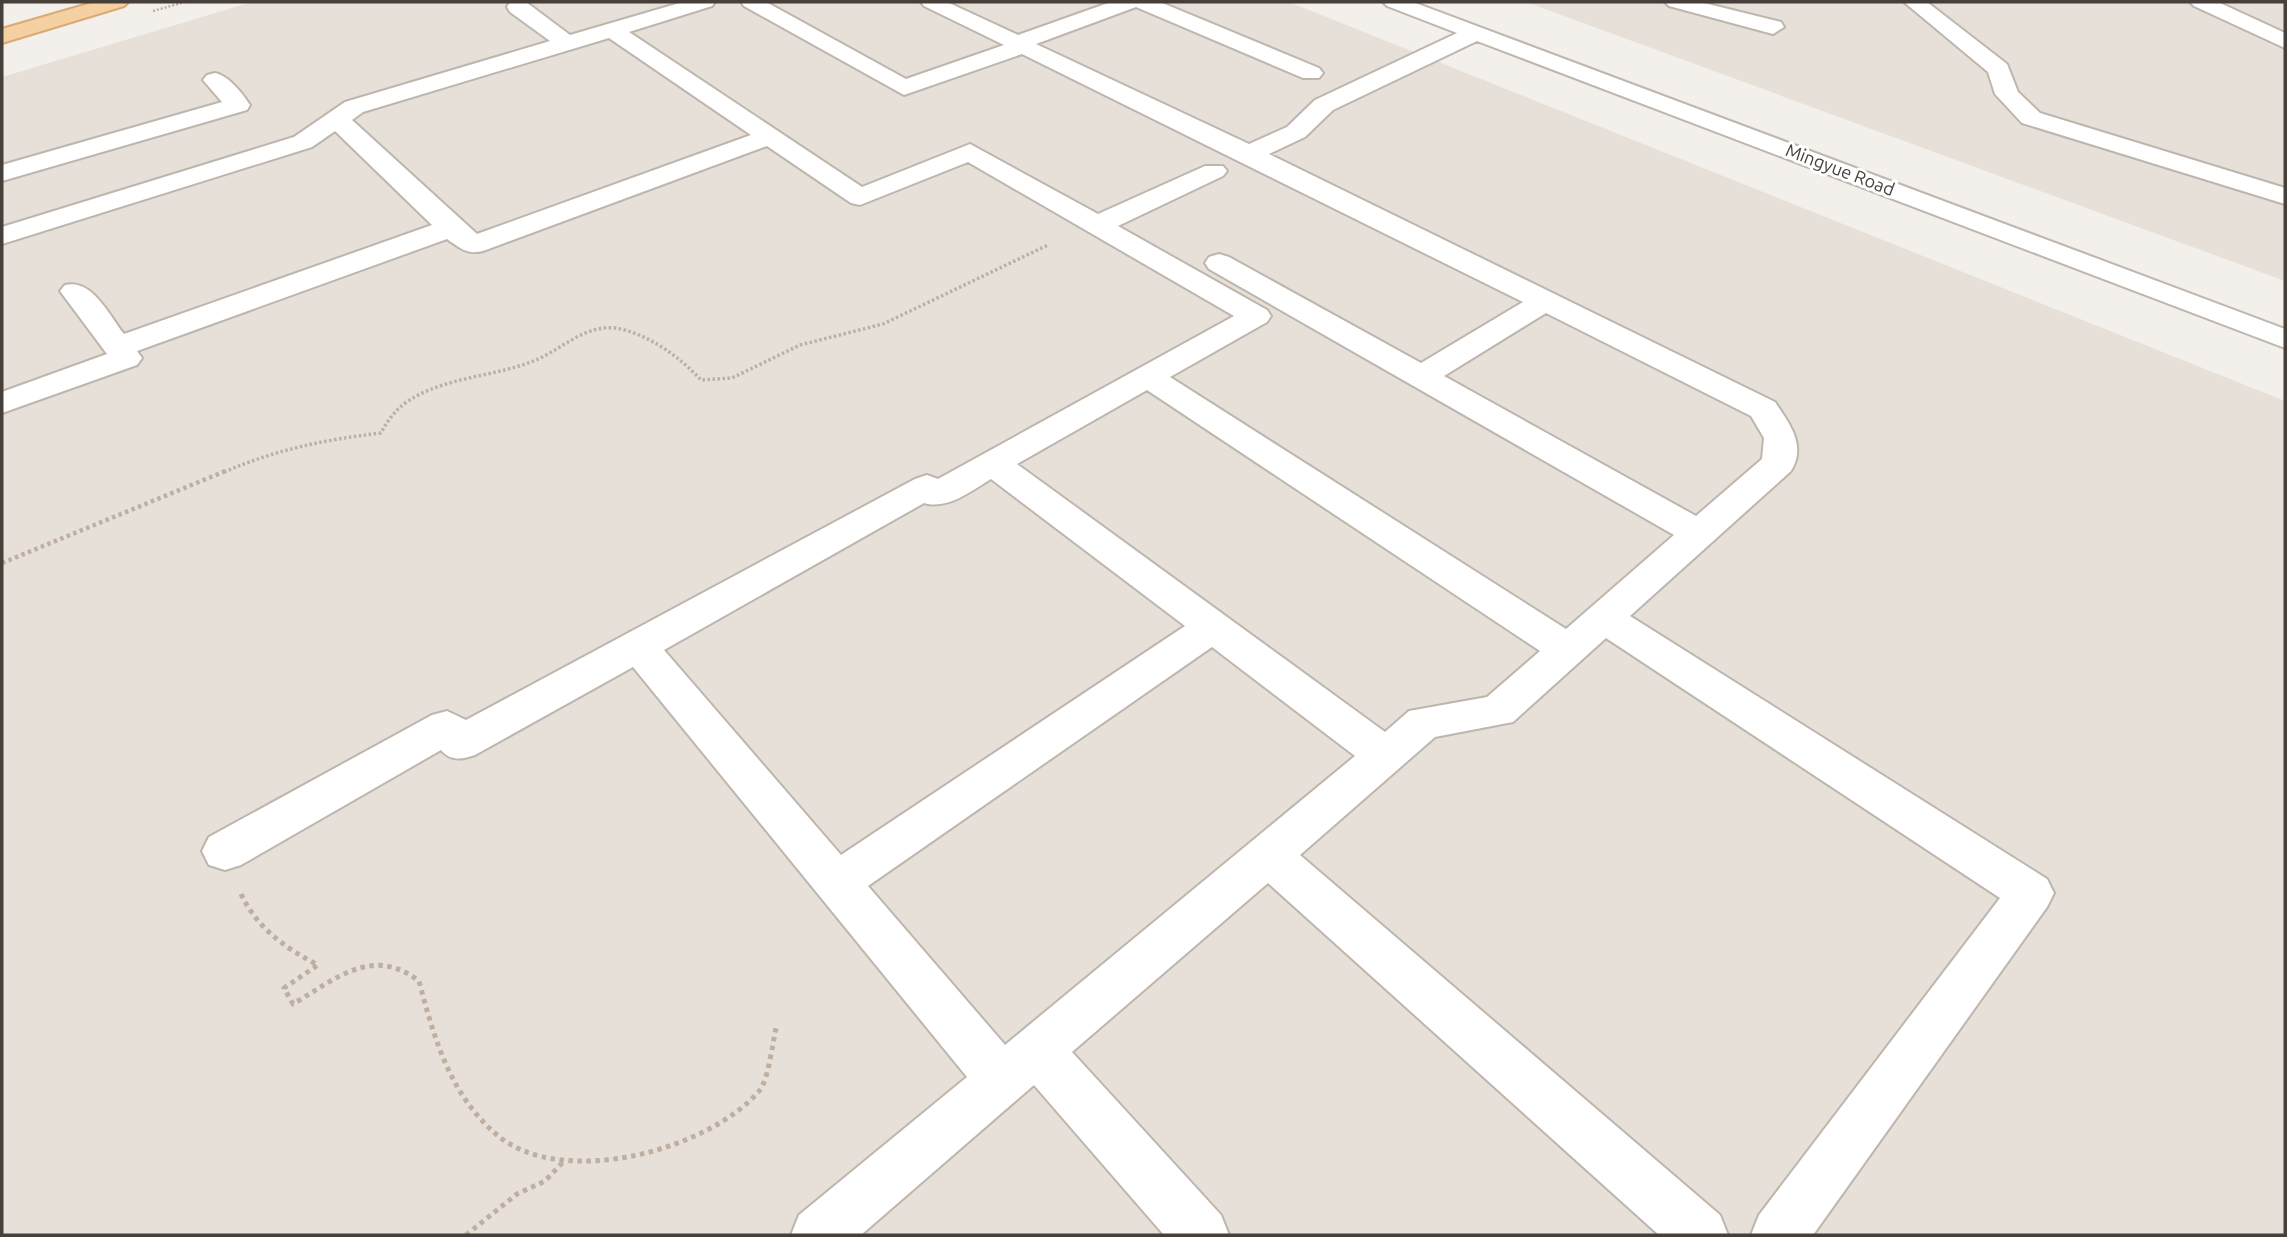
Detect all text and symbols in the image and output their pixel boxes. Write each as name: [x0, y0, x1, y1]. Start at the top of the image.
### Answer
street label: Mingyue Road: [1783, 139, 1898, 199]

